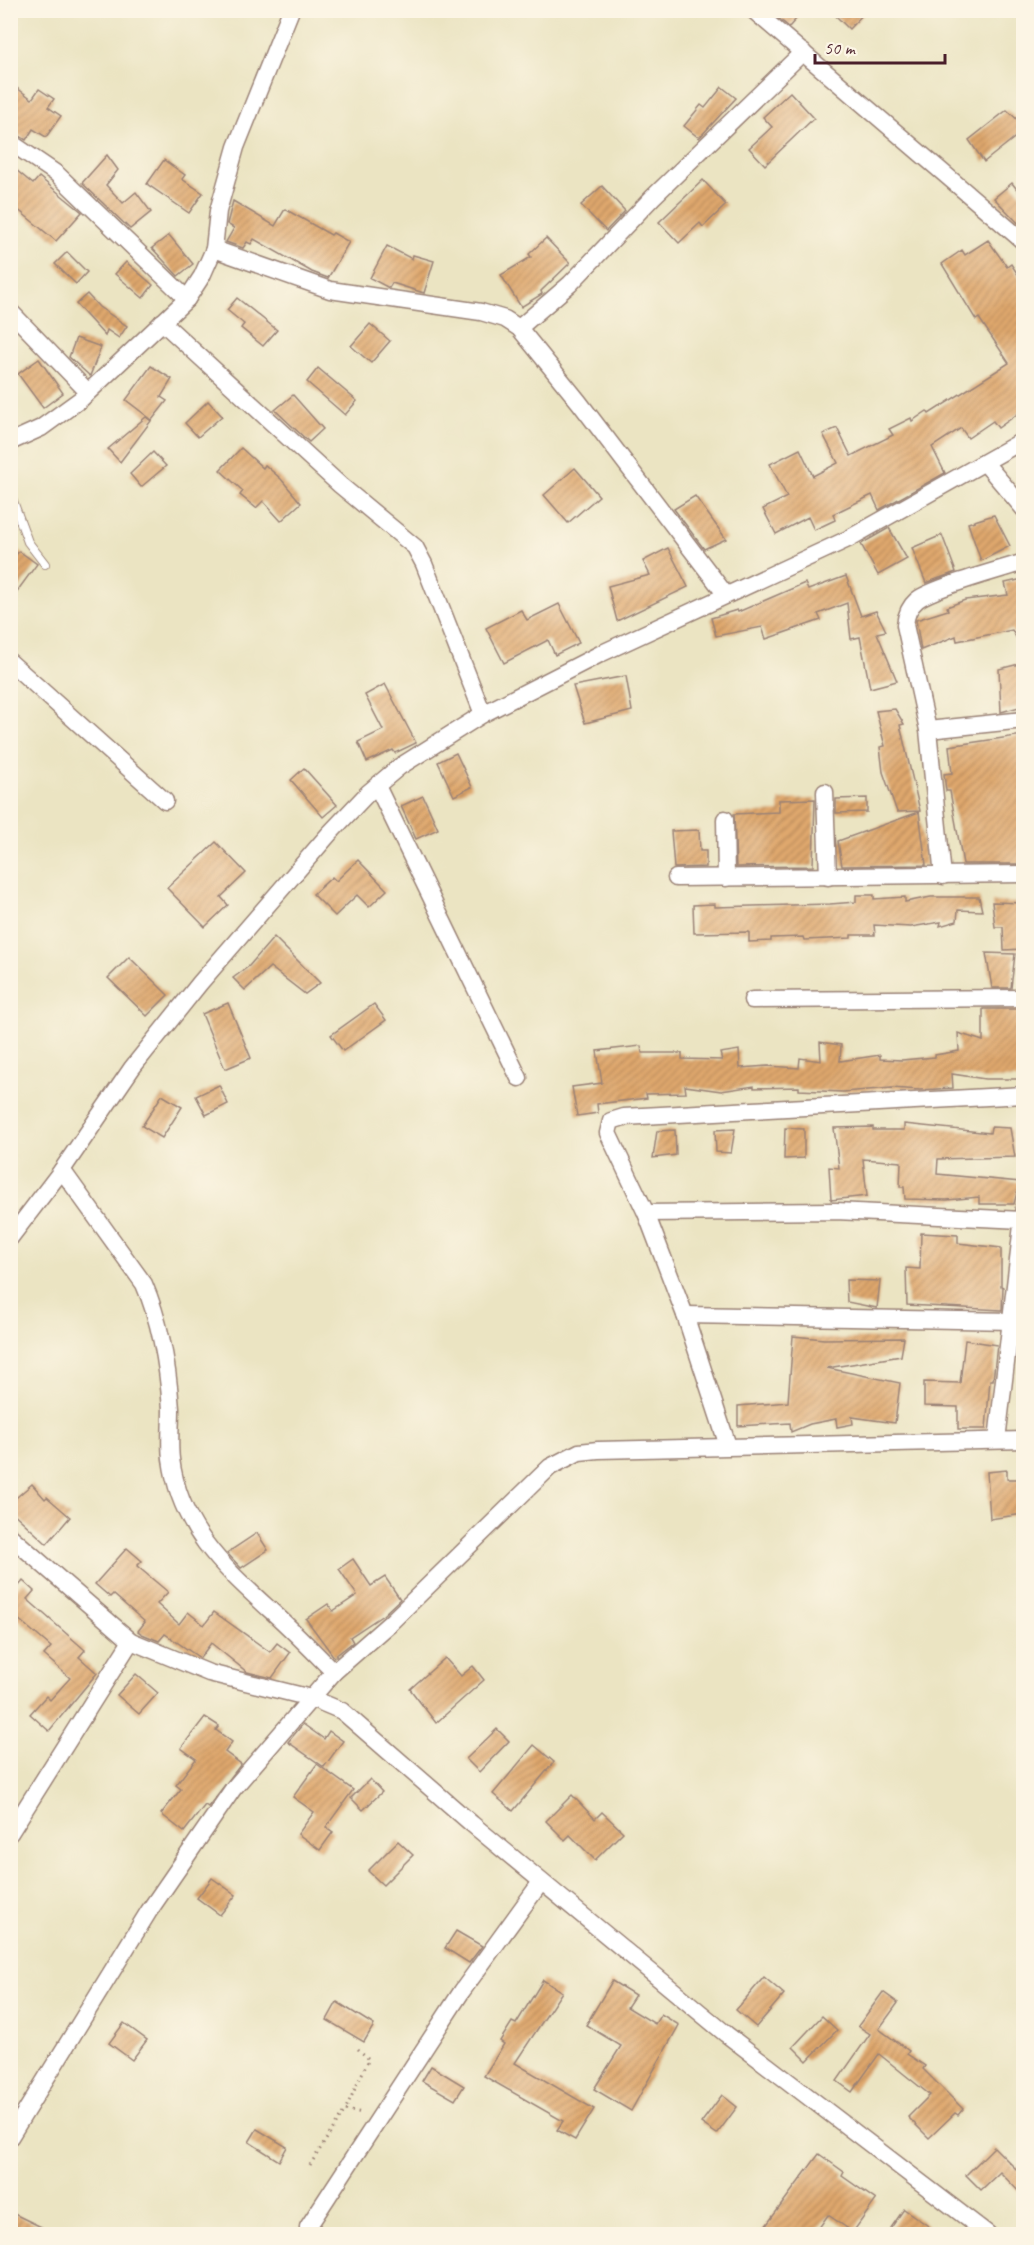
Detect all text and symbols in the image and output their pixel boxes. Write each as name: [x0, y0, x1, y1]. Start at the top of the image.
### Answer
scale bar: [815, 27, 946, 65]
text: 50 m: [824, 37, 857, 59]

